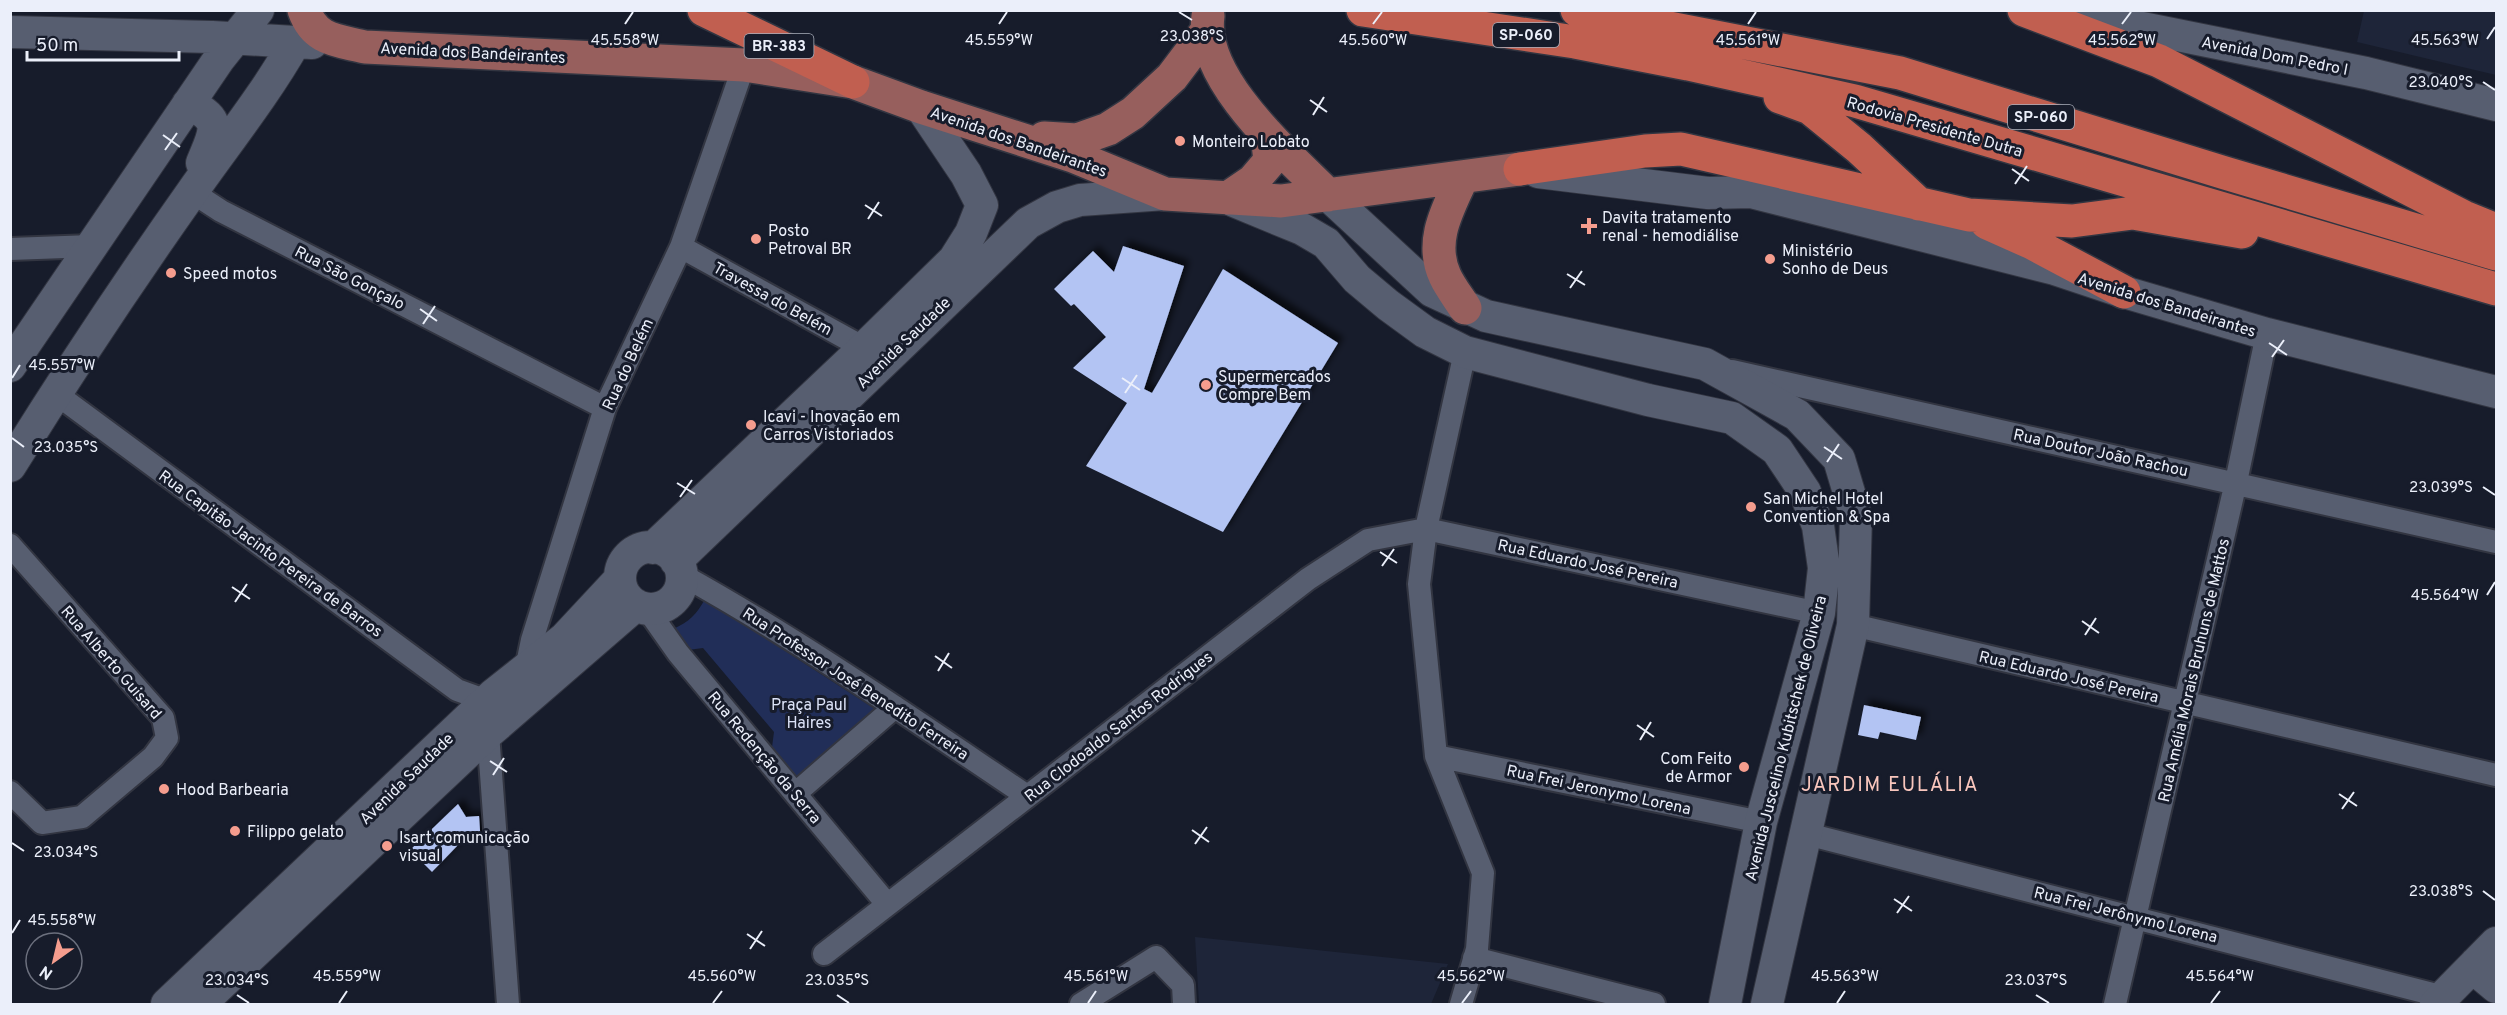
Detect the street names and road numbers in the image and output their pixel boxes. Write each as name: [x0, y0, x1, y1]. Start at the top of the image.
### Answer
road number: SP-060: [1493, 23, 1559, 47]
street label: Avenida Dom Pedro I: [2200, 33, 2350, 81]
road number: BR-383: [744, 34, 814, 58]
street label: Avenida dos Bandeirantes: [380, 39, 566, 69]
street label: Rodovia Presidente Dutra: [1844, 93, 2025, 163]
street label: Avenida dos Bandeirantes: [927, 103, 1109, 183]
road number: SP-060: [2008, 105, 2074, 129]
street label: Rua São Gonçalo: [291, 242, 408, 315]
street label: Travessa do Belém: [709, 259, 835, 341]
street label: Avenida dos Bandeirantes: [2075, 269, 2258, 343]
street label: Avenida Saudade: [853, 293, 956, 393]
street label: Rua do Belém: [599, 316, 659, 414]
street label: Rua Doutor João Rachou: [2011, 426, 2190, 482]
street label: Rua Capitão Jacinto Pereira de Barros: [154, 467, 386, 643]
street label: Rua Eduardo José Pereira: [1496, 536, 1680, 594]
street label: Rua Amélia Morais Bruhuns de Mattos: [2155, 537, 2235, 804]
street label: Avenida Juscelino Kubitschek de Oliveira: [1742, 594, 1832, 883]
street label: Rua Alberto Guisard: [56, 602, 165, 724]
street label: Rua Professor José Benedito Ferreira: [738, 604, 972, 765]
street label: Rua Clodoaldo Santos Rodrigues: [1021, 648, 1217, 807]
street label: Rua Eduardo José Pereira: [1977, 648, 2160, 708]
street label: Rua Redenção da Serra: [702, 688, 825, 828]
street label: Avenida Saudade: [356, 729, 459, 829]
street label: Rua Frei Jeronymo Lorena: [1505, 762, 1693, 820]
street label: Rua Frei Jerônymo Lorena: [2032, 883, 2219, 948]

